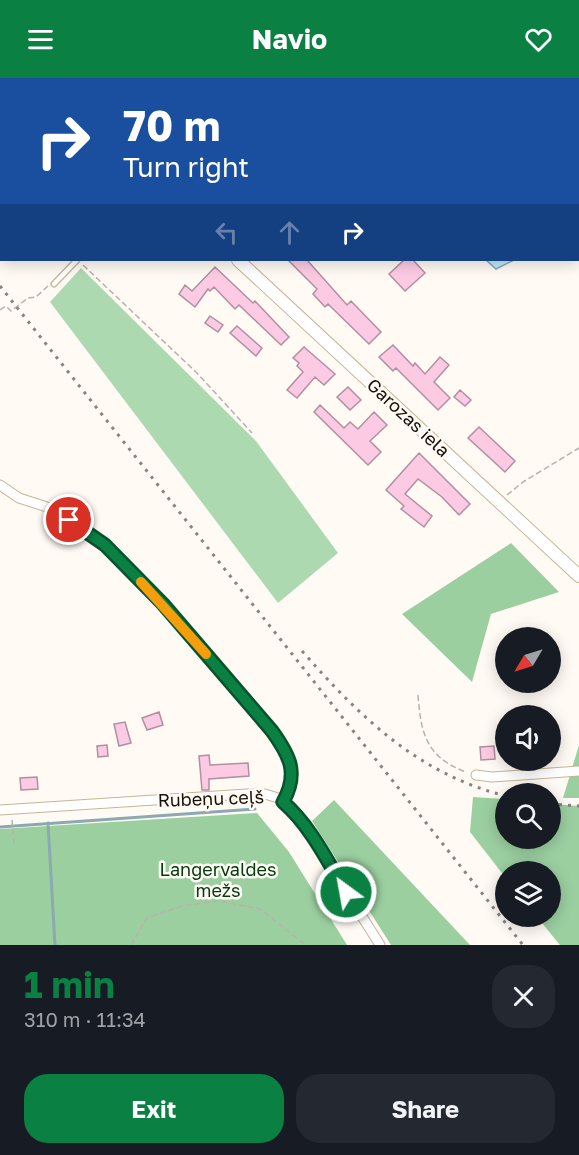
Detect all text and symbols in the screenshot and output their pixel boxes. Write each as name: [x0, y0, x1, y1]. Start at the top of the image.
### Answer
icon: menu: [24, 23, 57, 56]
text: Navio: [252, 23, 327, 55]
icon: heart: [522, 23, 555, 56]
text: 70 m: [123, 100, 220, 150]
icon: right: [24, 102, 102, 180]
text: Turn right: [123, 151, 249, 183]
icon: left: [210, 216, 243, 249]
icon: ahead: [273, 216, 306, 249]
icon: right: [336, 216, 369, 249]
street label: Garozas iela: [363, 373, 455, 461]
pin: [43, 494, 94, 545]
icon: arrive: [52, 503, 85, 536]
north arrow: [495, 627, 561, 693]
map controls: [495, 627, 561, 927]
button: sound: [495, 705, 561, 771]
button: search: [495, 783, 561, 849]
street label: Rubeņu ceļš: [157, 785, 264, 812]
park label: Langervaldes mežs: [159, 858, 277, 901]
position arrow: [314, 860, 378, 924]
button: layers: [495, 861, 561, 927]
text: 1 min: [24, 963, 115, 1006]
button: close: [492, 965, 555, 1028]
text: 310 m · 11:34: [24, 1007, 146, 1031]
button: Exit: [24, 1074, 284, 1143]
button: Share: [296, 1074, 555, 1143]

